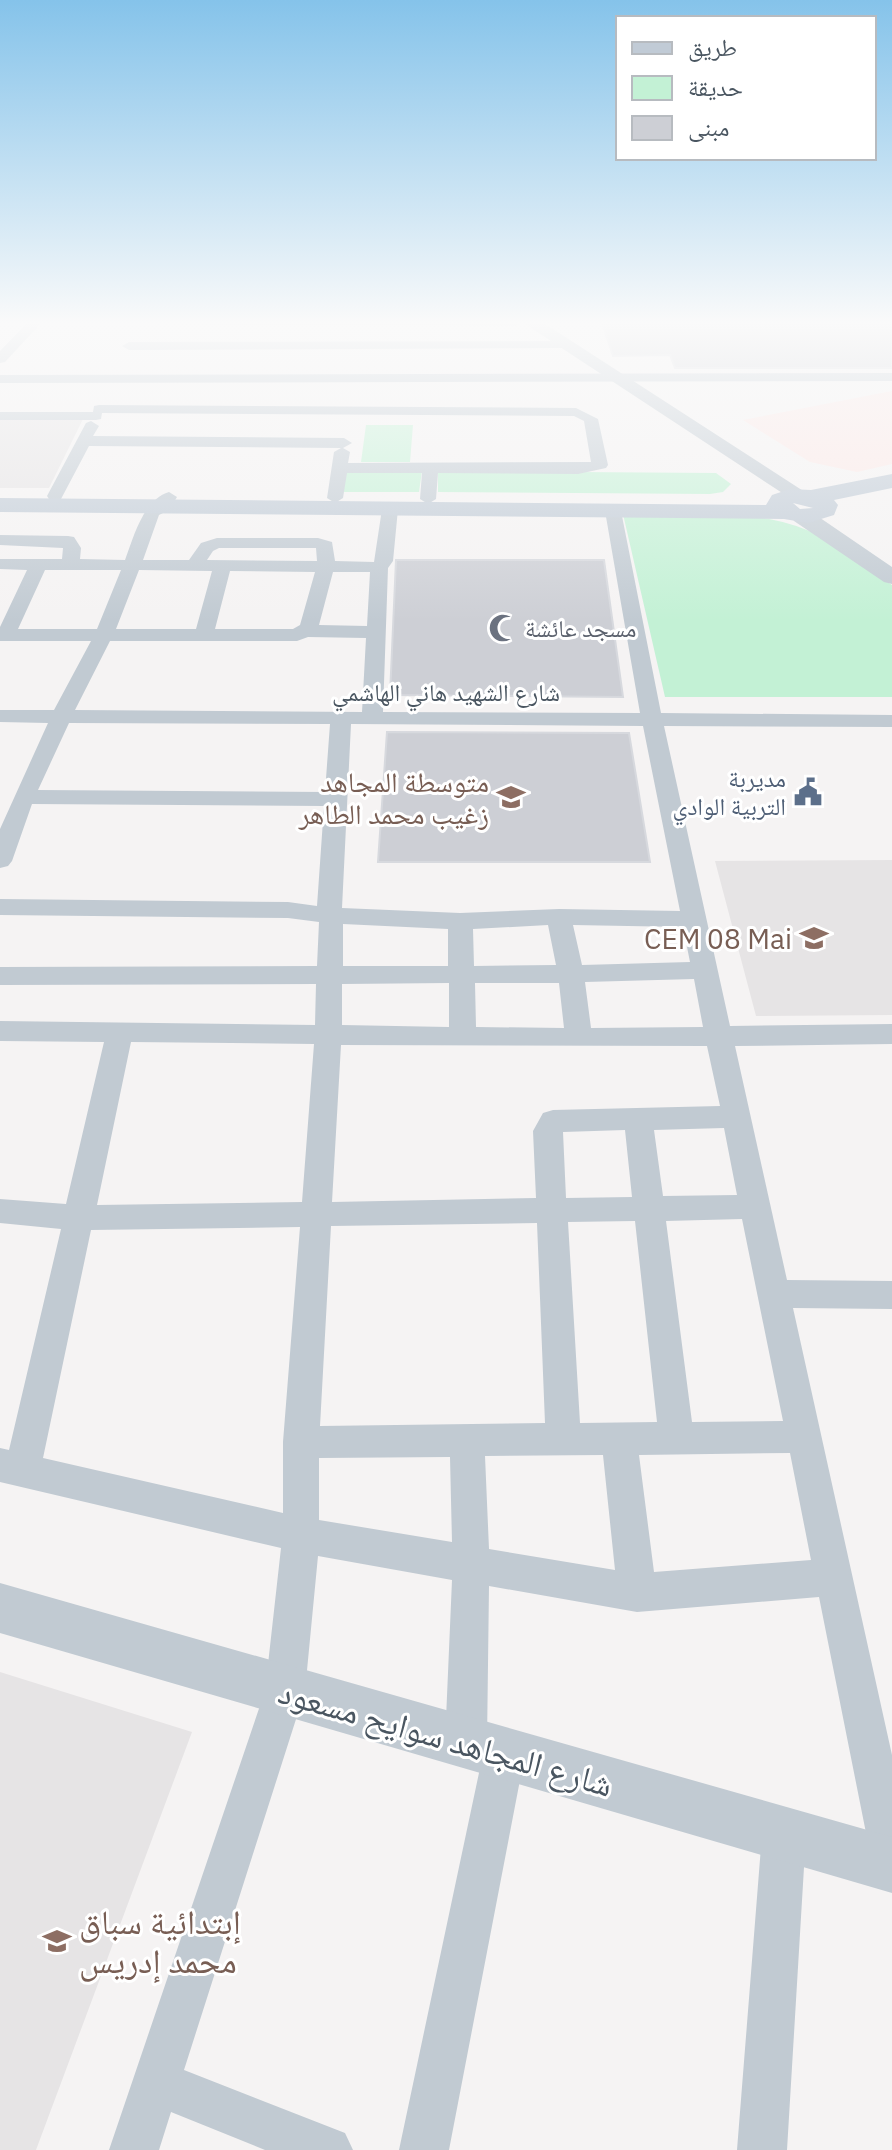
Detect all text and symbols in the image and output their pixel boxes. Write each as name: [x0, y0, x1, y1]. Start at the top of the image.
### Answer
legend: [616, 16, 876, 160]
text: طريق: [688, 31, 737, 63]
text: حديقة: [688, 71, 743, 103]
text: مبنى: [688, 111, 729, 143]
place label: مسجد عائشة: [525, 612, 636, 644]
mosque icon: مسجد عائشة: [488, 613, 518, 643]
street label: شارع الشهيد هاني الهاشمي: [332, 676, 560, 712]
place label: مديربة التربية الوادي: [673, 762, 786, 826]
place label: متوسطة المجاهد زغيب محمد الطاهر: [298, 763, 489, 832]
public building icon: مديربة التربية الوادي: [793, 777, 823, 807]
school or university icon: متوسطة المجاهد زغيب محمد الطاهر: [496, 782, 526, 812]
place label: CEM 08 Mai: [644, 920, 792, 957]
school or university icon: CEM 08 Mai: [799, 923, 829, 953]
street label: شارع المجاهد سوايح مسعود: [274, 1668, 618, 1807]
place label: إبتدائية سباق محمد إدريس: [79, 1899, 241, 1984]
school or university icon: إبتدائية سباق محمد إدريس: [42, 1926, 72, 1956]

